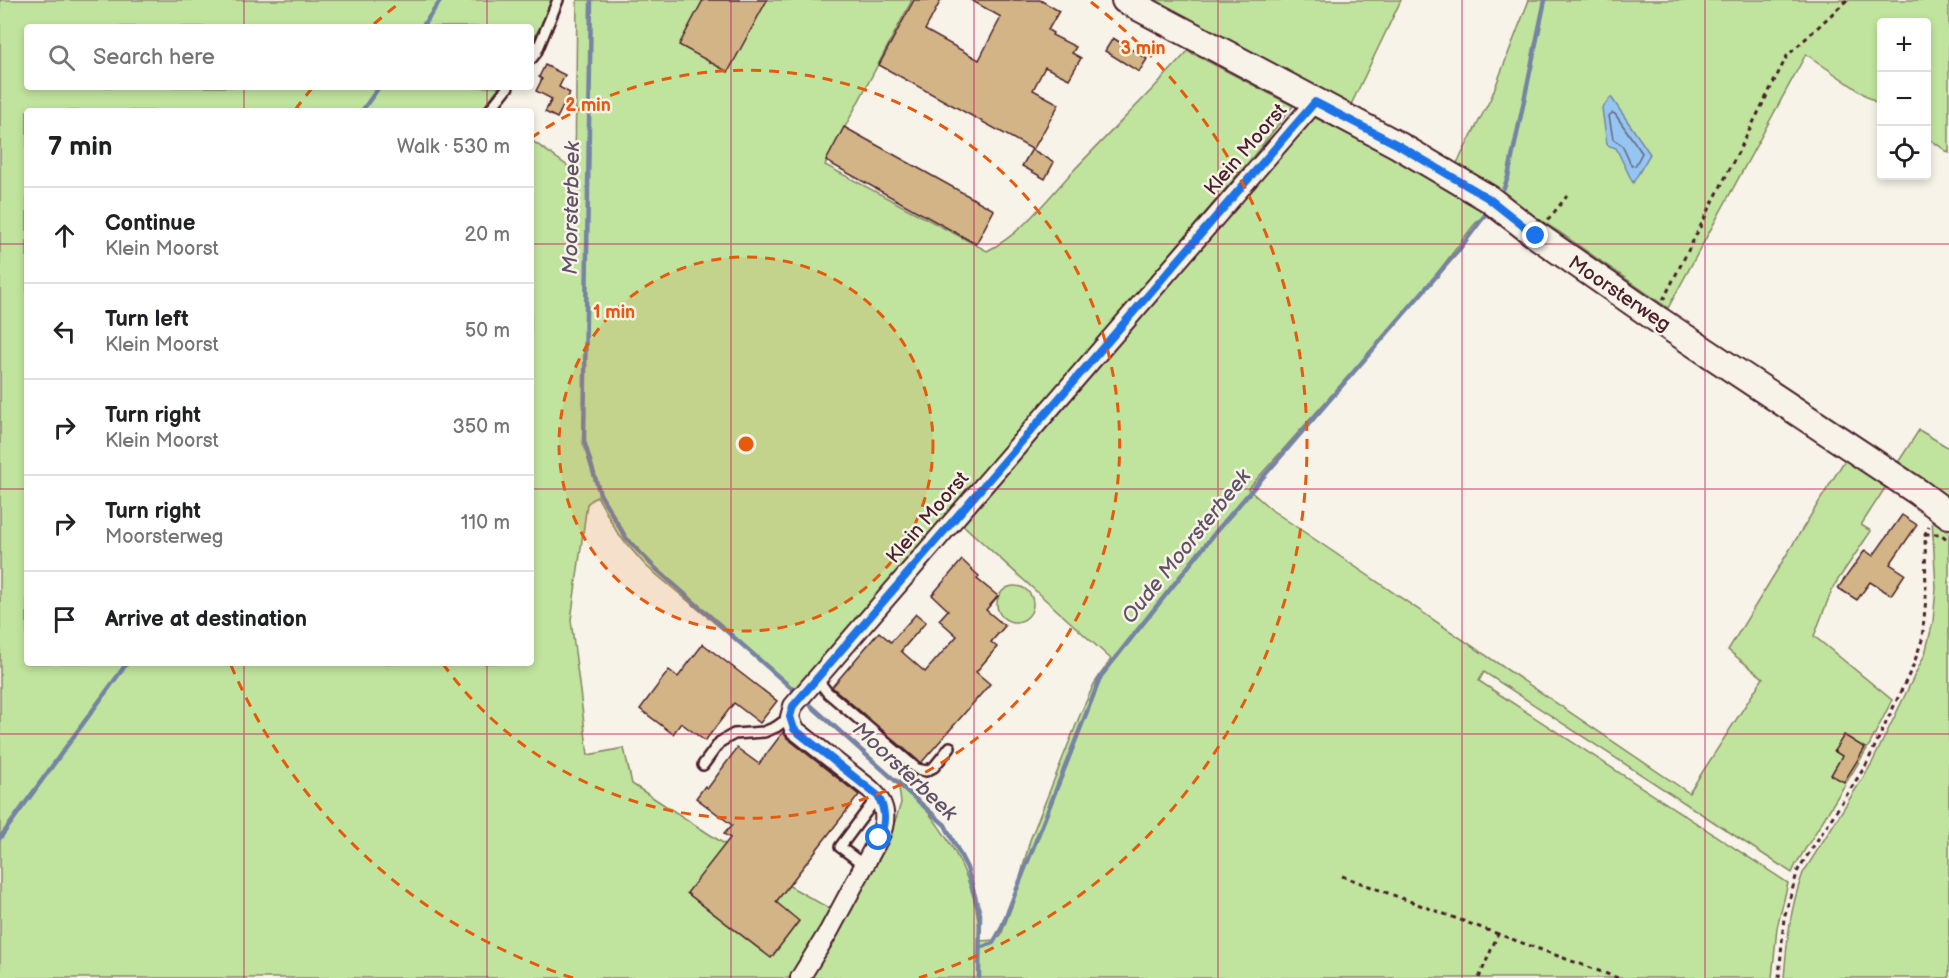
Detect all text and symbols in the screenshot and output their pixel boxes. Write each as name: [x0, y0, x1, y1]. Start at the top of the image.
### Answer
map controls: [1877, 18, 1931, 180]
button: +: [1877, 18, 1931, 72]
search box: [24, 24, 534, 90]
text: 3 min: [1120, 38, 1166, 59]
icon: search: [45, 41, 78, 74]
text: Search here: [93, 44, 215, 71]
button: −: [1877, 72, 1931, 126]
text: 2 min: [565, 95, 611, 116]
street label: Klein Moorst: [1199, 99, 1292, 200]
button: locate: [1877, 126, 1931, 180]
text: 7 min: [48, 132, 112, 163]
text: Walk · 530 m: [397, 135, 510, 159]
water label: Moorsterbeek: [558, 141, 585, 275]
text: Continue: [105, 210, 195, 237]
icon: ahead: [48, 219, 81, 252]
route end: [1522, 222, 1548, 248]
text: 20 m: [465, 223, 510, 247]
text: Klein Moorst: [105, 237, 219, 261]
street label: Moorsterweg: [1564, 251, 1675, 337]
text: 1 min: [593, 302, 635, 323]
text: Turn left: [105, 306, 189, 333]
icon: left: [48, 315, 81, 348]
text: 50 m: [465, 319, 510, 343]
text: Klein Moorst: [105, 333, 219, 357]
text: Turn right: [105, 402, 201, 429]
icon: right: [48, 411, 81, 444]
text: 350 m: [453, 415, 510, 439]
text: Klein Moorst: [105, 429, 219, 453]
centre of rings: [736, 434, 756, 454]
water label: Oude Moorsterbeek: [1117, 464, 1257, 628]
street label: Klein Moorst: [881, 467, 974, 568]
text: Turn right: [105, 498, 201, 525]
icon: right: [48, 507, 81, 540]
text: 110 m: [461, 511, 510, 535]
text: Moorsterweg: [105, 525, 223, 549]
icon: arrive: [48, 603, 81, 636]
text: Arrive at destination: [105, 606, 307, 633]
water label: Moorsterbeek: [847, 717, 962, 826]
route start: [865, 824, 891, 850]

